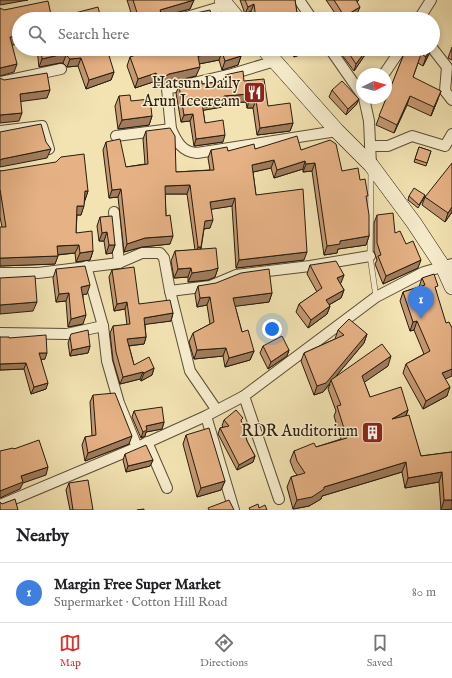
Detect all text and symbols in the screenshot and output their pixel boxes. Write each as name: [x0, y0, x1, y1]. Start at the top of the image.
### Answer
search box: [12, 12, 440, 56]
icon: search: [26, 23, 48, 45]
text: Search here: [58, 25, 129, 44]
north arrow: [356, 68, 392, 104]
place label: Hatsun Daily Arun Icecream: [142, 74, 240, 112]
restaurant icon: Hatsun Daily Arun Icecream: [242, 80, 268, 106]
pin: 1: [408, 286, 434, 319]
your location: [262, 319, 282, 339]
building icon: RDR Auditorium: [360, 419, 386, 445]
place label: RDR Auditorium: [241, 422, 358, 442]
text: Nearby: [16, 526, 69, 547]
text: Margin Free Super Market: [54, 575, 221, 594]
text: 1: [27, 584, 31, 601]
text: 80 m: [412, 584, 436, 601]
text: Supermarket · Cotton Hill Road: [54, 594, 227, 611]
tab: Map: [59, 632, 81, 670]
tab: Directions: [200, 632, 248, 670]
tab: Saved: [367, 632, 393, 670]

